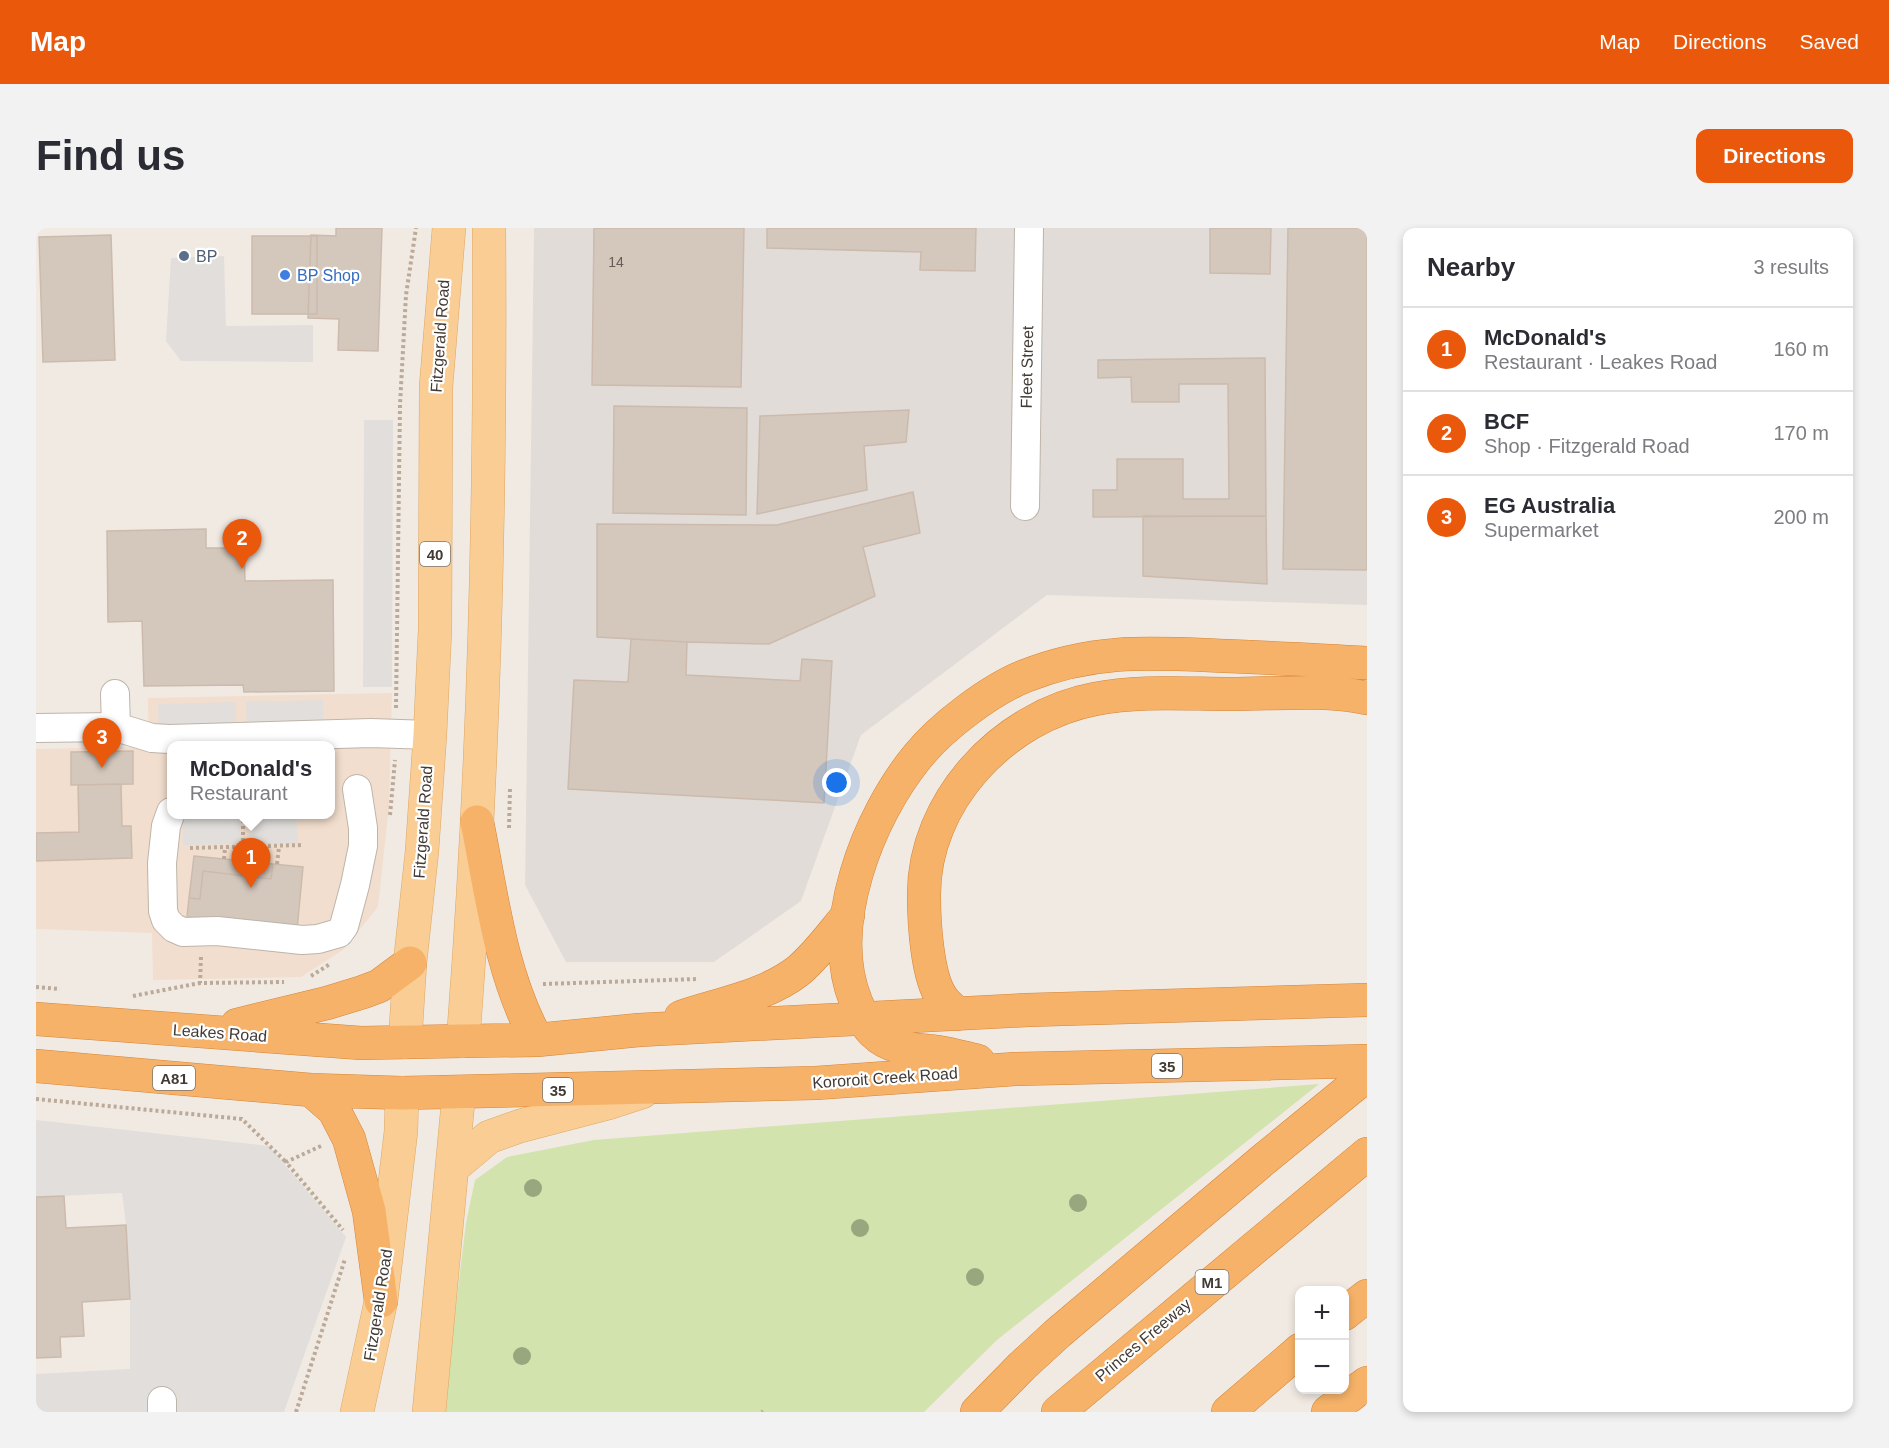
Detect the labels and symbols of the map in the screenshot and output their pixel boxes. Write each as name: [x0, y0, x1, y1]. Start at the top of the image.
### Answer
place label: BP: [196, 248, 217, 265]
marker: BP: [177, 249, 191, 263]
house number: 14: [608, 254, 624, 270]
place label: BP Shop: [297, 267, 360, 284]
marker: BP Shop: [278, 268, 292, 282]
street label: Fitzgerald Road: [428, 279, 452, 393]
street label: Fleet Street: [1018, 325, 1036, 408]
pin: 2: [222, 520, 262, 569]
road number: 40: [420, 542, 450, 566]
pin: 3: [82, 718, 122, 768]
street label: Fitzgerald Road: [411, 765, 435, 879]
your location: [822, 768, 851, 797]
pin: 1: [232, 838, 270, 888]
street label: Leakes Road: [172, 1021, 268, 1045]
road number: 35: [1152, 1054, 1182, 1078]
street label: Kororoit Creek Road: [812, 1064, 958, 1092]
road number: A81: [153, 1066, 195, 1090]
road number: 35: [543, 1078, 573, 1102]
street label: Fitzgerald Road: [361, 1248, 395, 1362]
road number: M1: [1196, 1270, 1228, 1294]
street label: Princes Freeway: [1092, 1295, 1194, 1385]

